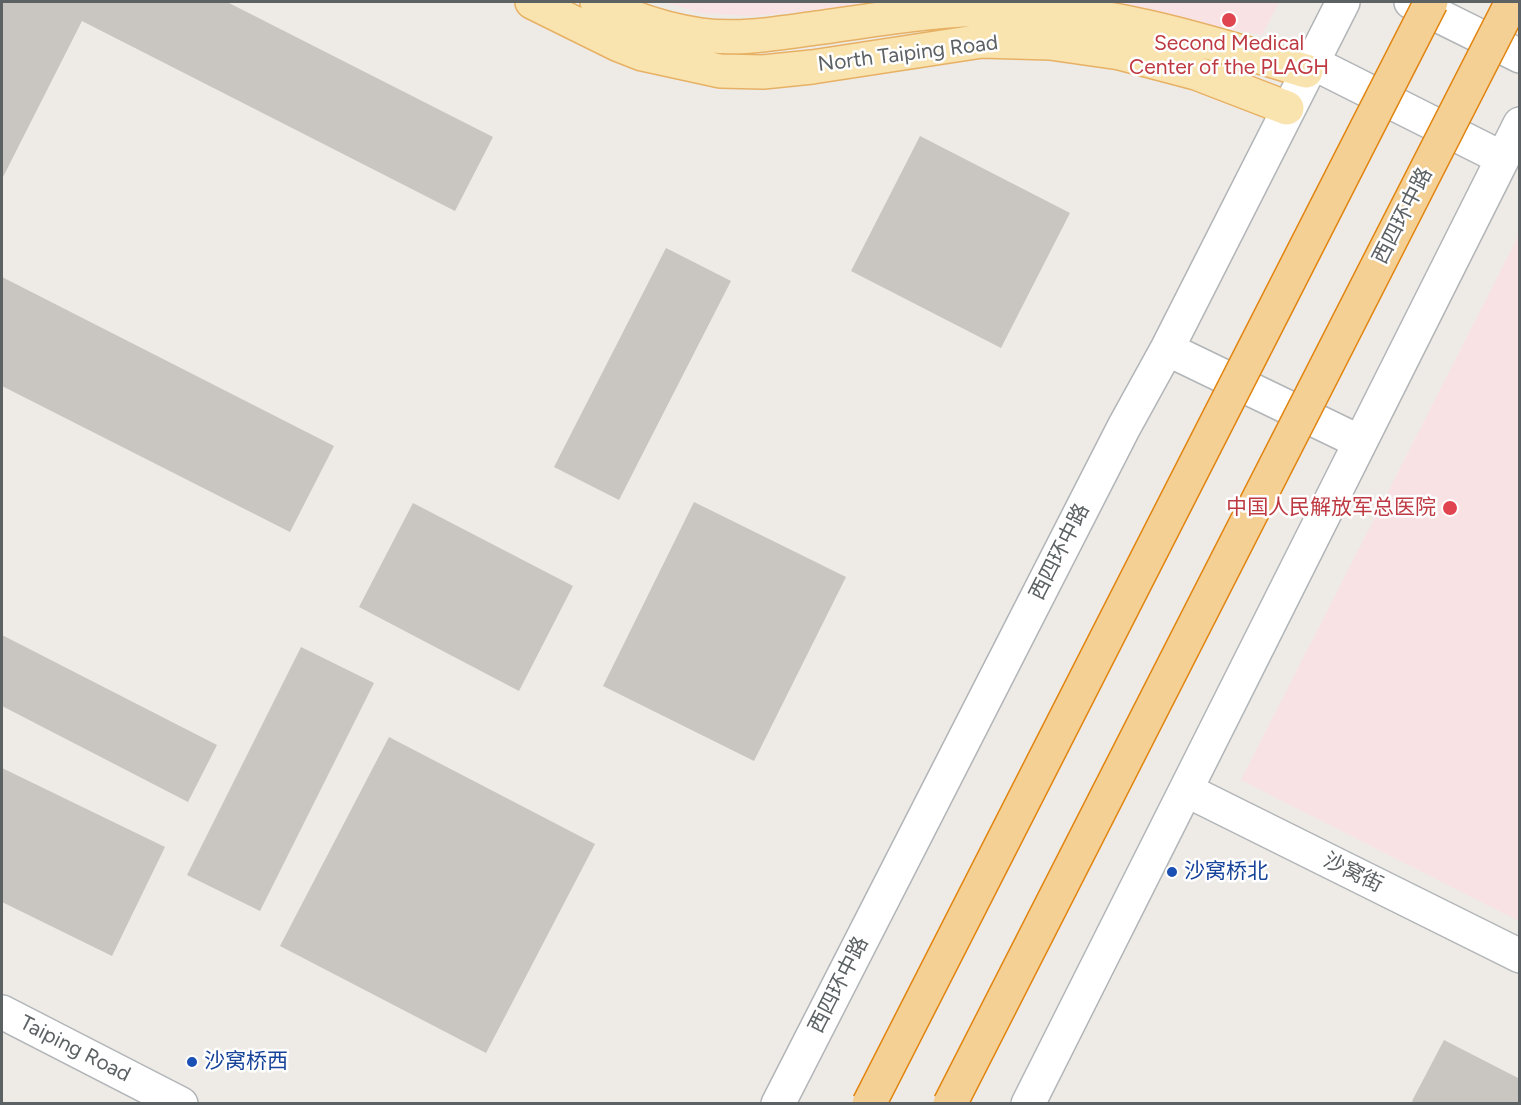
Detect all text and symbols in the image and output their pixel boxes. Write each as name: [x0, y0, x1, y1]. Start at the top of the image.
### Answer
marker: Second Medical Center of the PLAGH: [1220, 11, 1238, 29]
street label: North Taiping Road: [817, 30, 999, 78]
place label: Second Medical Center of the PLAGH: [1129, 31, 1329, 81]
street label: 西四环中路: [1368, 164, 1438, 268]
place label: 中国人民解放军总医院: [1226, 495, 1436, 521]
marker: 中国人民解放军总医院: [1441, 499, 1459, 517]
street label: 西四环中路: [1025, 500, 1095, 604]
street label: 沙窝街: [1319, 848, 1387, 898]
place label: 沙窝桥北: [1184, 859, 1268, 885]
marker: 沙窝桥北: [1165, 865, 1179, 879]
street label: 西四环中路: [804, 933, 874, 1037]
street label: Taiping Road: [15, 1010, 135, 1088]
place label: 沙窝桥西: [204, 1049, 288, 1075]
marker: 沙窝桥西: [185, 1055, 199, 1069]

